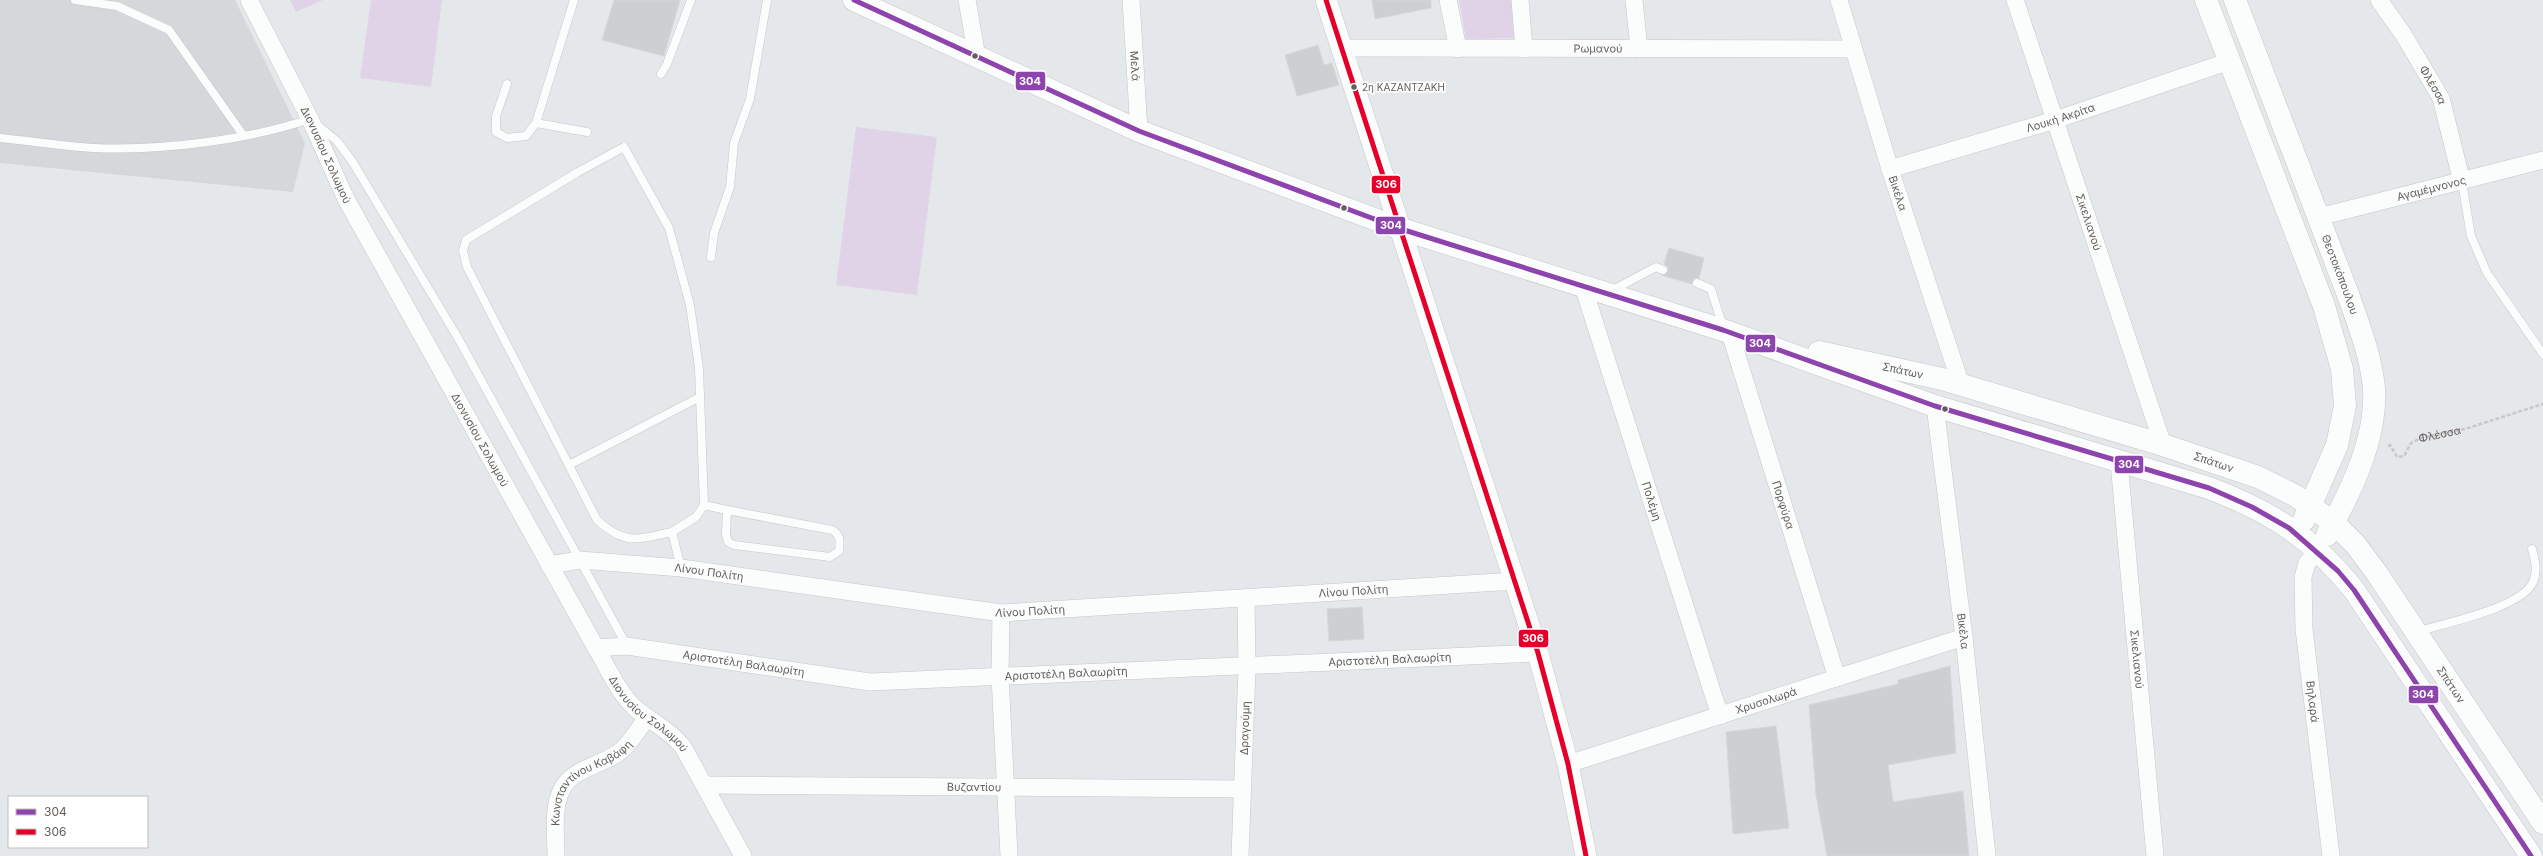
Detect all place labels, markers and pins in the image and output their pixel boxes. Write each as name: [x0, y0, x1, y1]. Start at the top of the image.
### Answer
unlabelled marker: [970, 51, 980, 61]
place label: 2η ΚΑΖΑΝΤΖΑΚΗ: [1362, 81, 1445, 94]
marker: 2η ΚΑΖΑΝΤΖΑΚΗ: [1349, 82, 1359, 92]
unlabelled marker: [1339, 203, 1349, 213]
unlabelled marker: [1940, 404, 1950, 414]

